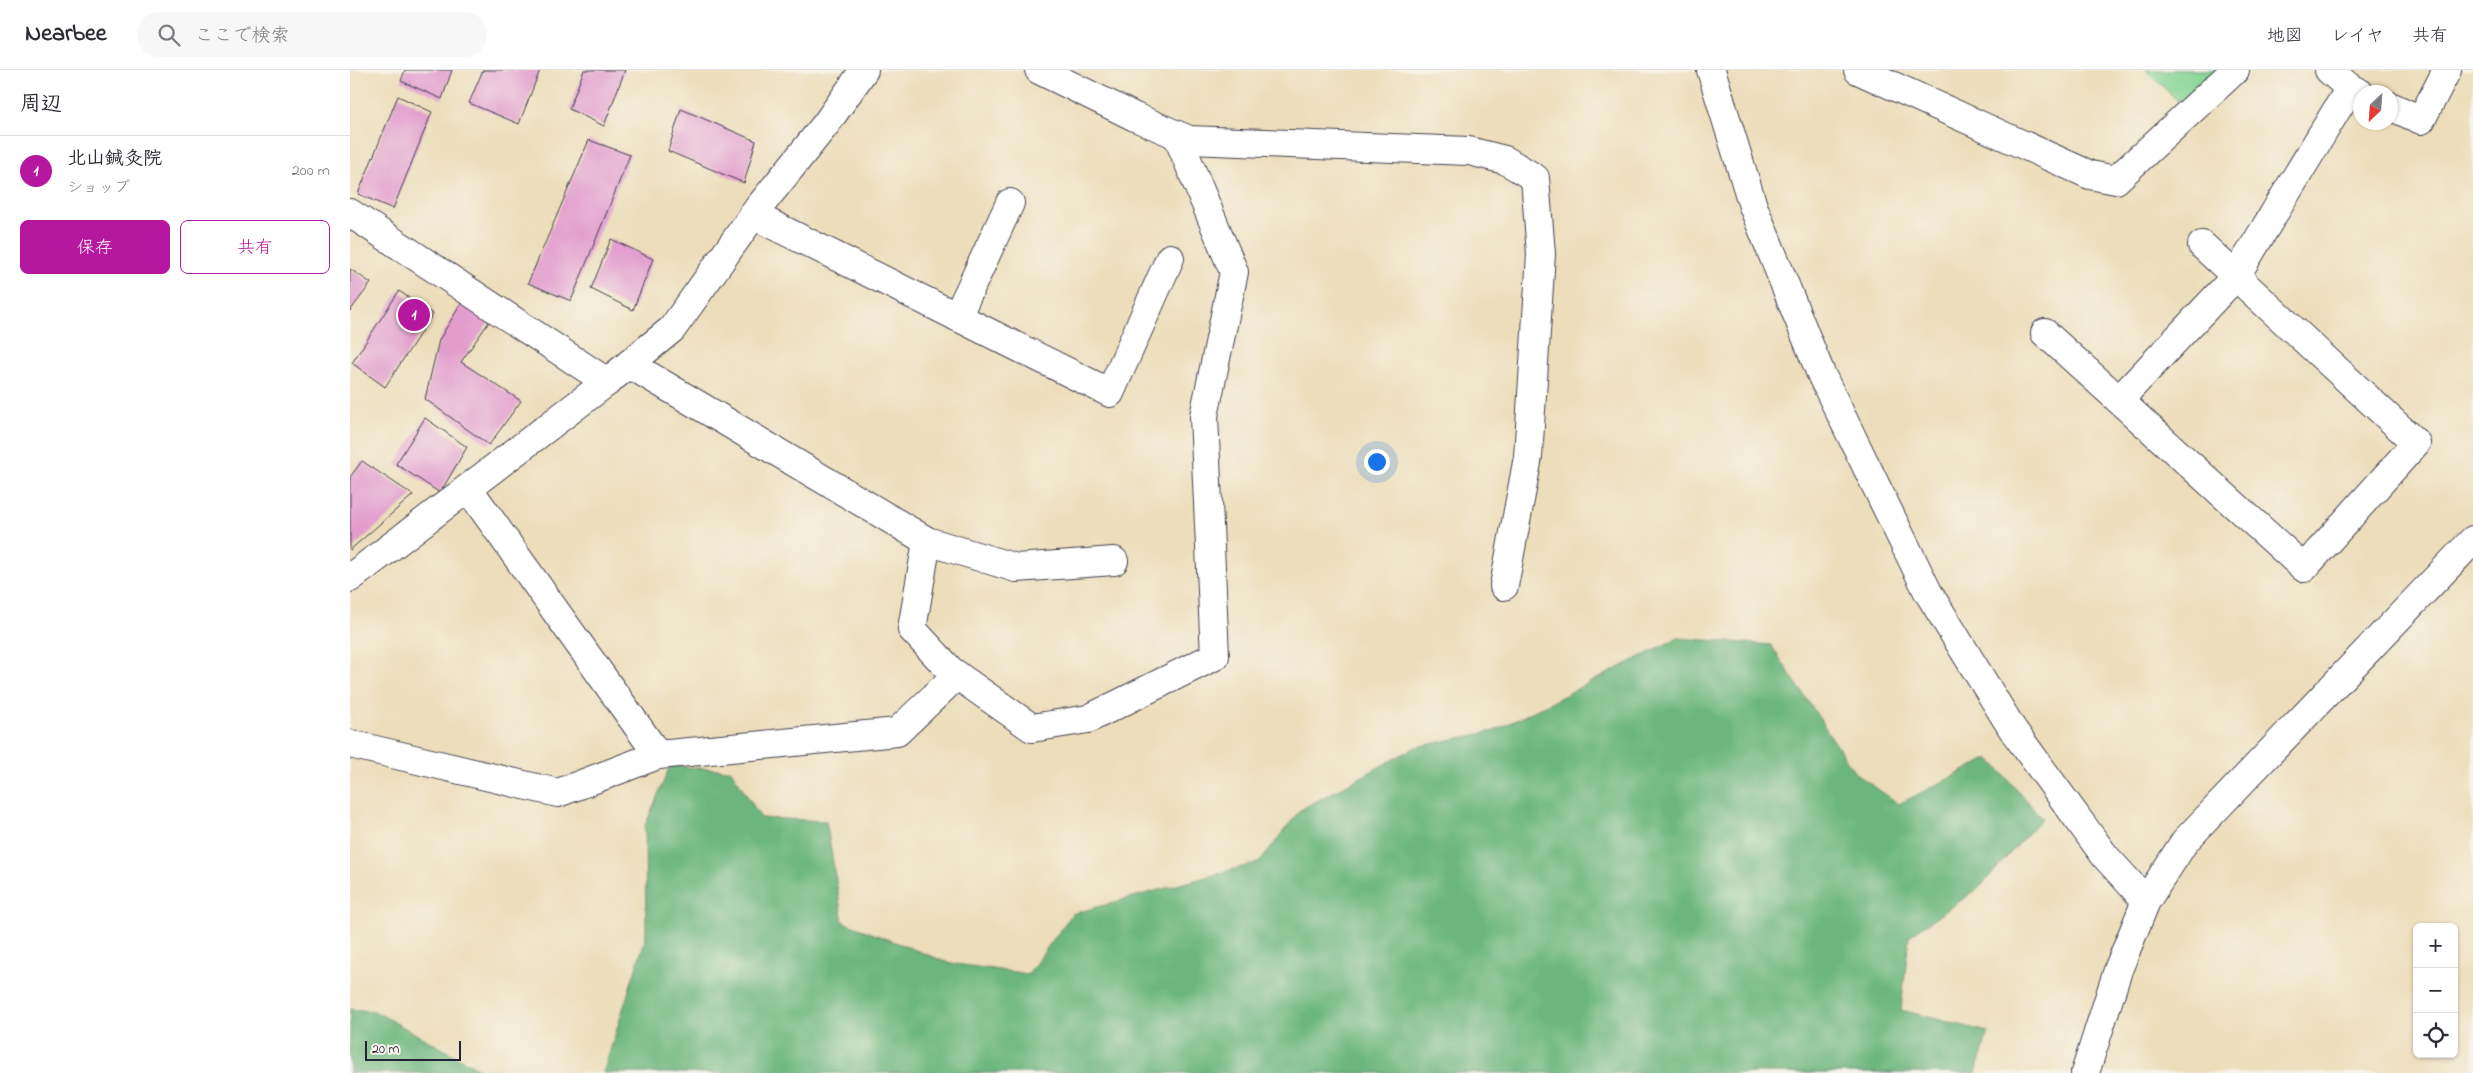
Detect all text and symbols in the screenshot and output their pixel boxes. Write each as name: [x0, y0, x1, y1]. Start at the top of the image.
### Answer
search box: [137, 12, 487, 57]
text: Nearbee: [25, 17, 107, 52]
icon: search: [155, 21, 183, 49]
text: ここで検索: [195, 23, 290, 50]
text: 地図: [2267, 24, 2303, 50]
text: レイヤ: [2331, 24, 2384, 50]
text: 共有: [2412, 24, 2448, 50]
north arrow: [2353, 85, 2398, 130]
text: 周辺: [20, 90, 62, 120]
text: 北山鍼灸院: [67, 146, 162, 173]
text: 1: [33, 159, 39, 183]
text: 200 m: [292, 159, 330, 183]
text: ショップ: [67, 176, 130, 200]
button: 保存: [20, 220, 170, 274]
button: 共有: [180, 220, 330, 274]
pin: 1: [398, 296, 430, 334]
your location: [1364, 449, 1390, 475]
map controls: [2413, 923, 2458, 1058]
button: +: [2413, 923, 2458, 968]
button: −: [2413, 968, 2458, 1013]
button: locate: [2413, 1013, 2458, 1058]
scale bar: [365, 1038, 461, 1061]
text: 20 m: [372, 1039, 399, 1060]

